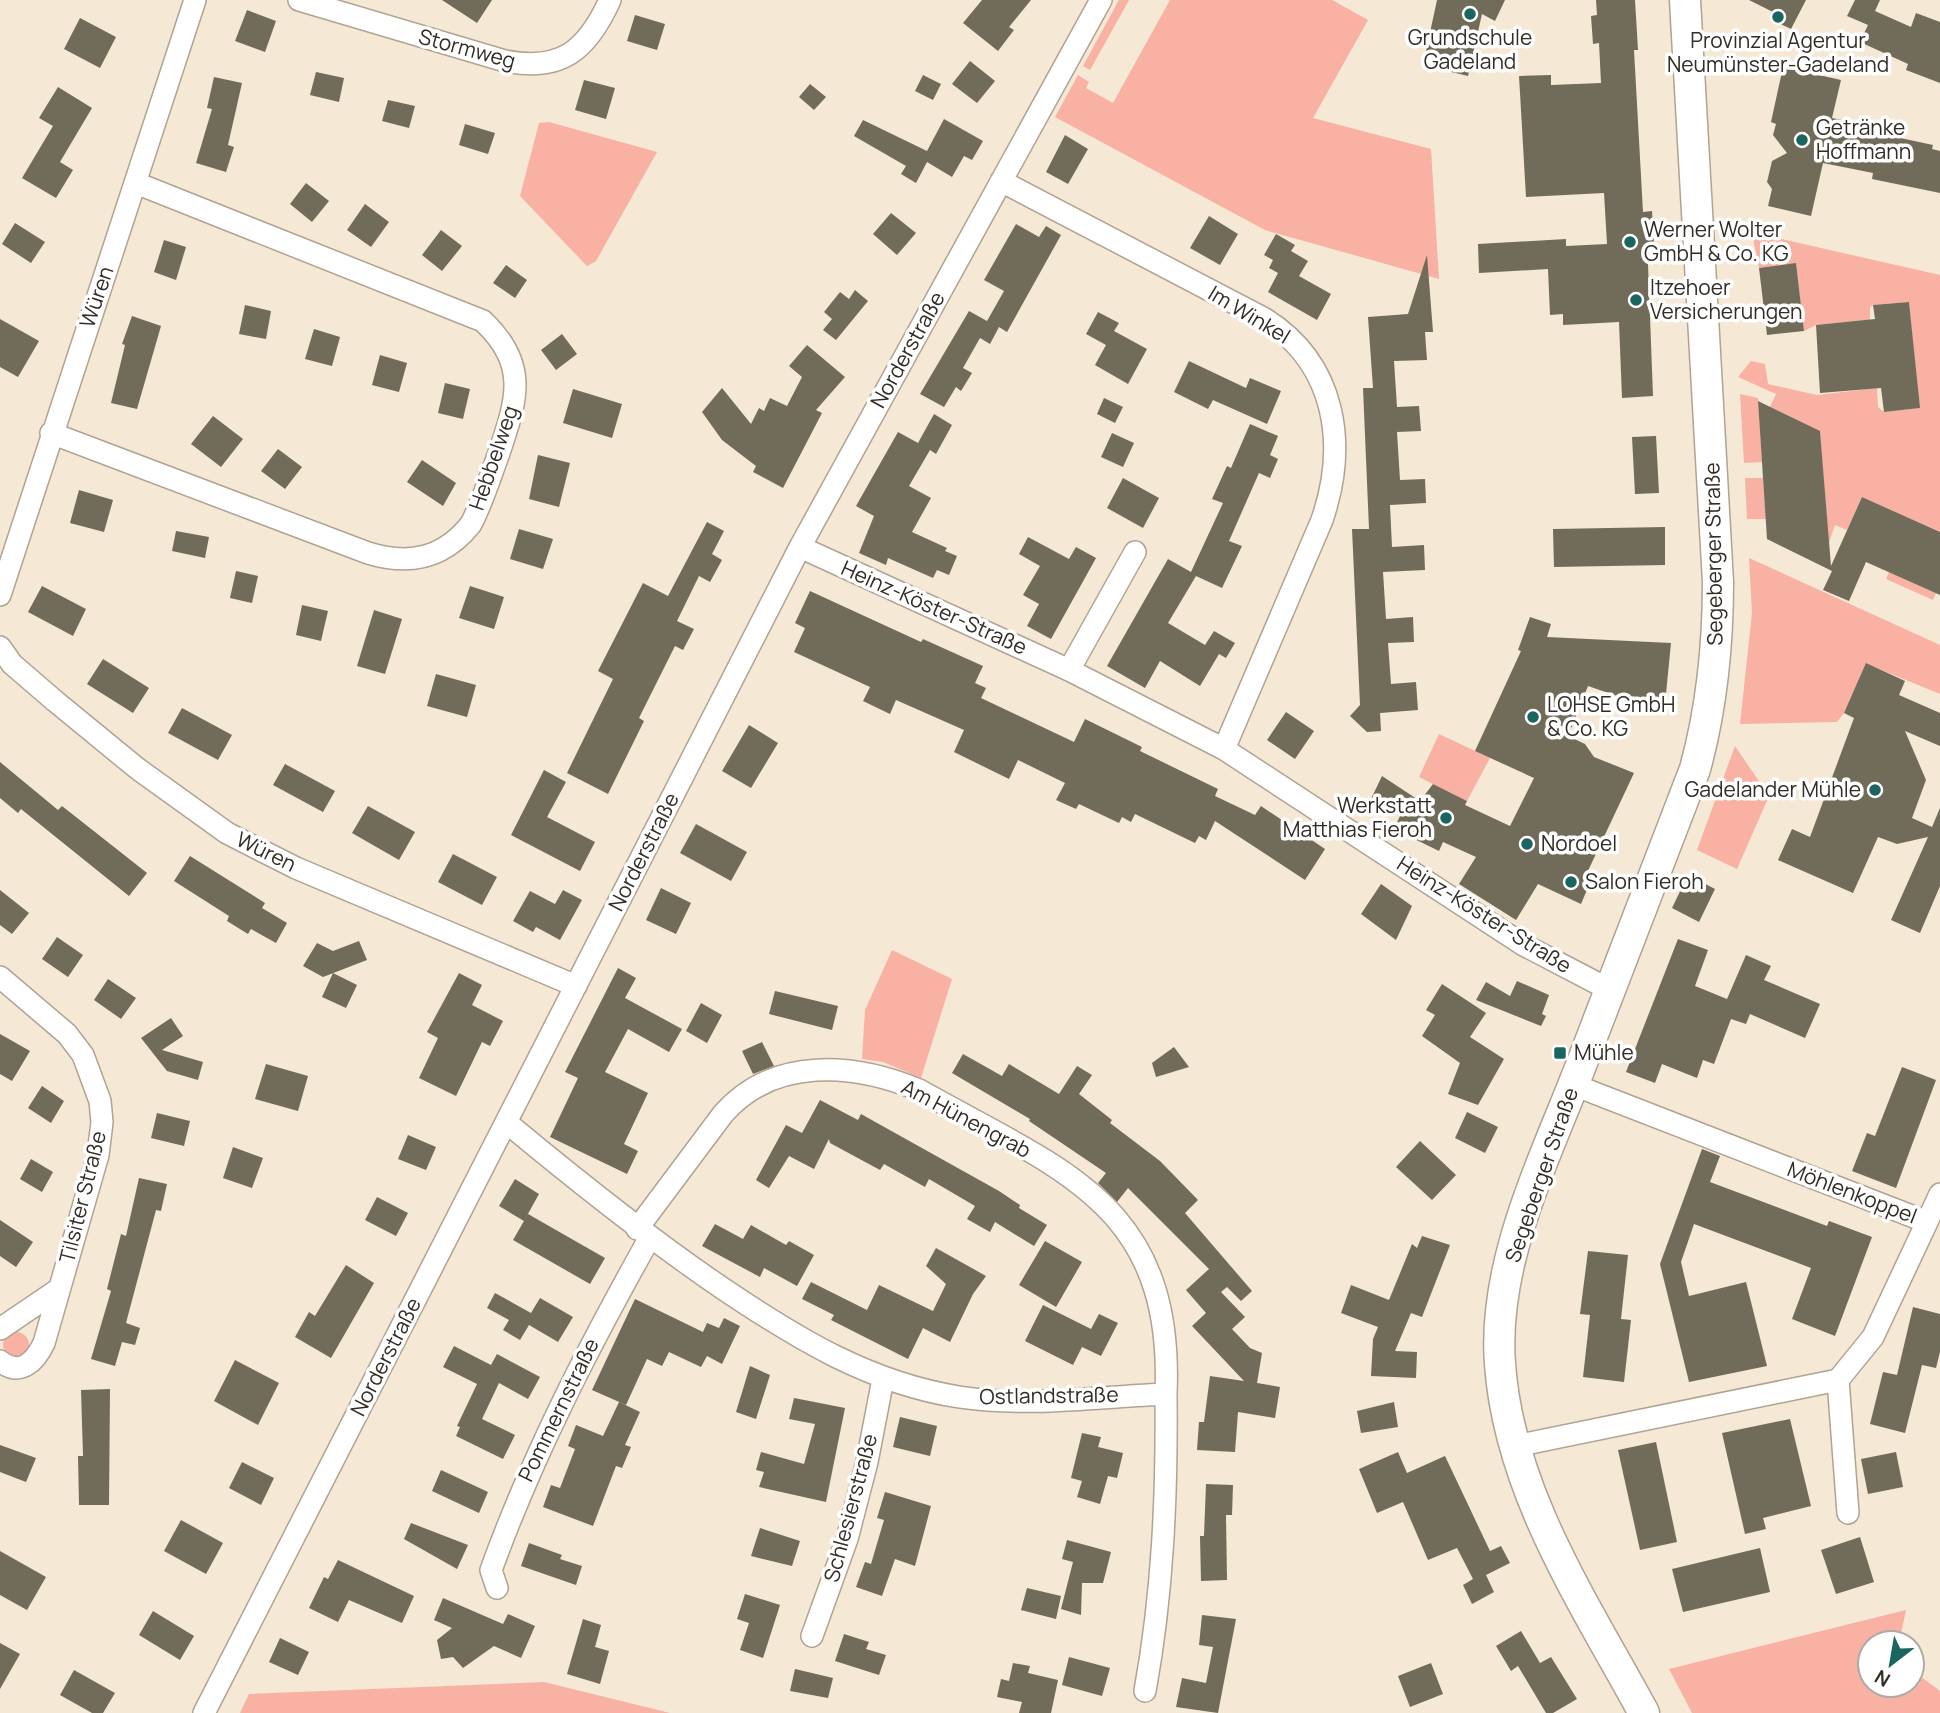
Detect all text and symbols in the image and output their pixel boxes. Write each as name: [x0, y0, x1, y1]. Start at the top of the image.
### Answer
marker: Grundschule Gadeland: [1462, 6, 1478, 22]
marker: Provinzial Agentur Neumünster-Gadeland: [1770, 9, 1786, 25]
street label: Stormweg: [416, 22, 519, 74]
place label: Grundschule Gadeland: [1408, 23, 1532, 75]
place label: Provinzial Agentur Neumünster-Gadeland: [1667, 26, 1889, 78]
place label: Getränke Hoffmann: [1816, 113, 1911, 165]
marker: Getränke Hoffmann: [1794, 132, 1810, 148]
place label: Werner Wolter GmbH & Co. KG: [1644, 215, 1789, 267]
marker: Werner Wolter GmbH & Co. KG: [1622, 234, 1638, 250]
street label: Würen: [73, 262, 120, 331]
place label: Itzehoer Versicherungen: [1650, 273, 1803, 325]
street label: Im Winkel: [1203, 279, 1296, 350]
street label: Norderstraße: [864, 286, 951, 413]
marker: Itzehoer Versicherungen: [1628, 292, 1644, 308]
street label: Hebbelweg: [462, 402, 524, 514]
street label: Segeberger Straße: [1697, 462, 1729, 646]
street label: Heinz-Köster-Straße: [837, 553, 1032, 661]
place label: LOHSE GmbH & Co. KG: [1547, 690, 1675, 742]
marker: LOHSE GmbH & Co. KG: [1525, 709, 1541, 725]
place label: Gadelander Mühle: [1685, 775, 1861, 803]
marker: Gadelander Mühle: [1867, 782, 1883, 798]
street label: Norderstraße: [601, 788, 685, 915]
place label: Werkstatt Matthias Fieroh: [1283, 791, 1432, 843]
marker: Werkstatt Matthias Fieroh: [1438, 810, 1454, 826]
street label: Würen: [232, 825, 301, 878]
place label: Nordoel: [1541, 829, 1617, 857]
marker: Nordoel: [1519, 836, 1535, 852]
street label: Heinz-Köster-Straße: [1392, 849, 1577, 979]
place label: Salon Fieroh: [1585, 867, 1704, 895]
marker: Salon Fieroh: [1563, 874, 1579, 890]
place label: Mühle: [1574, 1038, 1634, 1066]
marker: Mühle: [1552, 1045, 1568, 1061]
street label: Am Hünengrab: [897, 1072, 1036, 1164]
street label: Segeberger Straße: [1498, 1083, 1584, 1266]
street label: Tilsiter Straße: [52, 1128, 112, 1266]
street label: Möhlenkoppel: [1784, 1155, 1921, 1230]
street label: Norderstraße: [343, 1293, 427, 1420]
street label: Pommernstraße: [511, 1333, 605, 1486]
street label: Ostlandstraße: [979, 1380, 1119, 1410]
street label: Schlesierstraße: [817, 1430, 883, 1585]
north arrow: [1856, 1629, 1926, 1699]
text: N: [1870, 1664, 1895, 1693]

